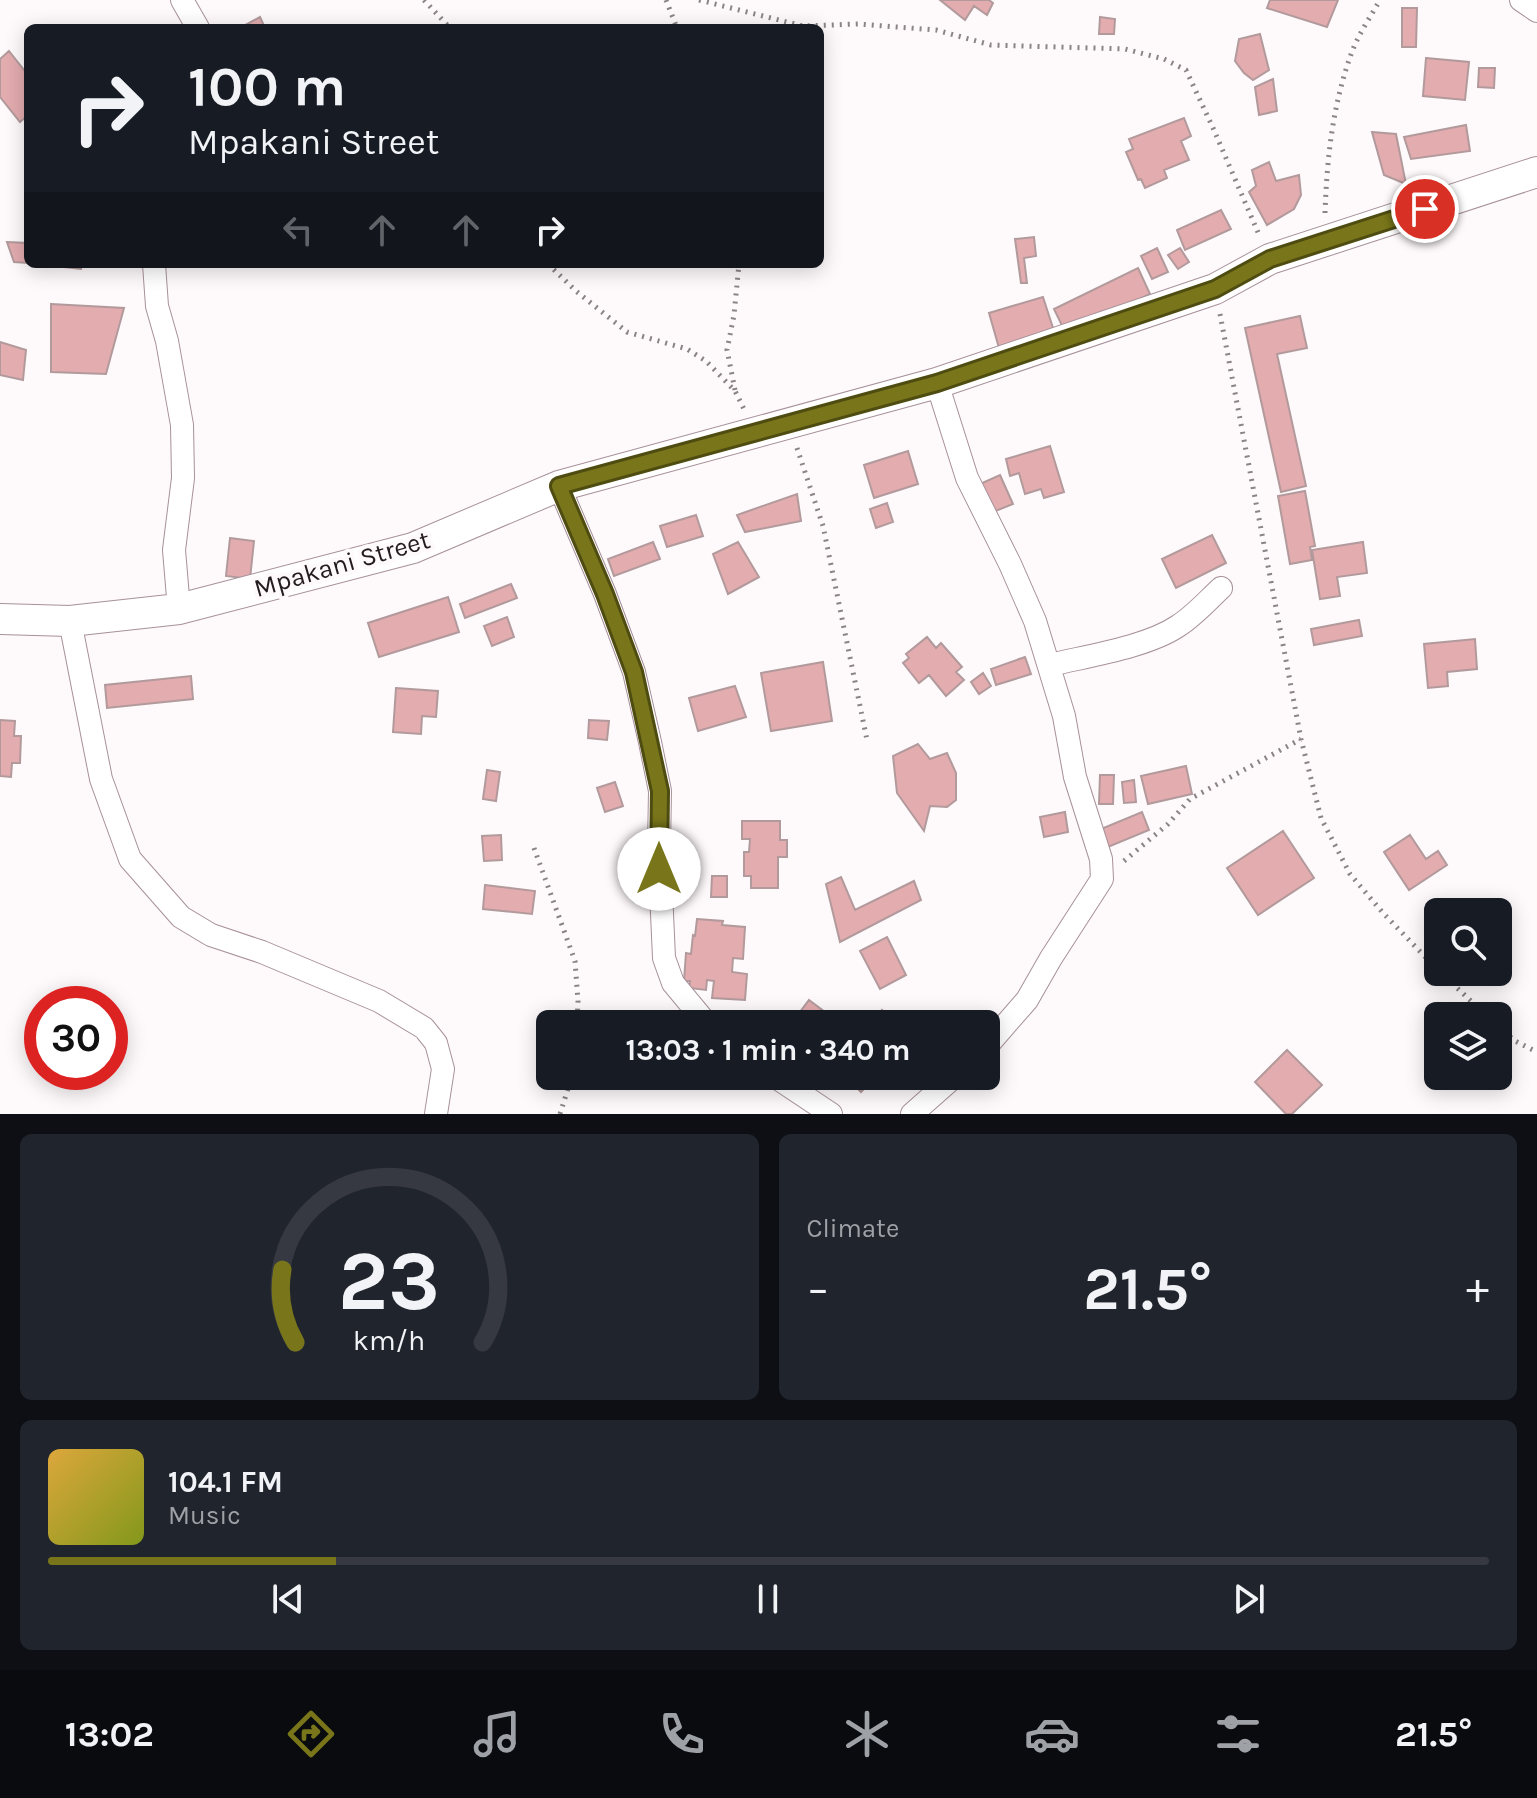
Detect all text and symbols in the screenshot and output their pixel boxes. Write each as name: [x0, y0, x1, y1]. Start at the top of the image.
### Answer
text: 100 m: [188, 54, 346, 119]
icon: right: [56, 56, 160, 160]
text: Mpakani Street: [188, 121, 439, 163]
pin: [1391, 175, 1459, 243]
icon: arrive: [1403, 187, 1447, 231]
icon: left: [276, 208, 320, 252]
icon: ahead: [360, 208, 404, 252]
icon: ahead: [444, 208, 488, 252]
icon: right: [528, 208, 572, 252]
street label: Mpakani Street: [251, 524, 434, 604]
position arrow: [617, 827, 701, 911]
map controls: [1424, 898, 1512, 1090]
button: search: [1424, 898, 1512, 986]
speed limit sign: 30: [24, 986, 128, 1090]
button: layers: [1424, 1002, 1512, 1090]
text: 13:03 · 1 min · 340 m: [625, 1032, 911, 1068]
text: Climate: [807, 1213, 899, 1244]
text: 23: [338, 1233, 440, 1330]
text: 21.5°: [1083, 1254, 1212, 1324]
text: −: [807, 1263, 830, 1314]
text: +: [1466, 1263, 1489, 1314]
text: km/h: [353, 1324, 425, 1357]
text: 104.1 FM: [168, 1464, 283, 1500]
text: Music: [168, 1500, 241, 1531]
icon: previous: [266, 1577, 310, 1621]
icon: pause: [746, 1577, 790, 1621]
icon: next: [1227, 1577, 1271, 1621]
icon: directions: [283, 1706, 339, 1762]
icon: music: [469, 1706, 525, 1762]
icon: phone: [654, 1706, 710, 1762]
icon: climate: [839, 1706, 895, 1762]
icon: car: [1024, 1706, 1080, 1762]
icon: filters: [1210, 1706, 1266, 1762]
text: 13:02: [65, 1713, 154, 1755]
text: 21.5°: [1395, 1713, 1472, 1755]

